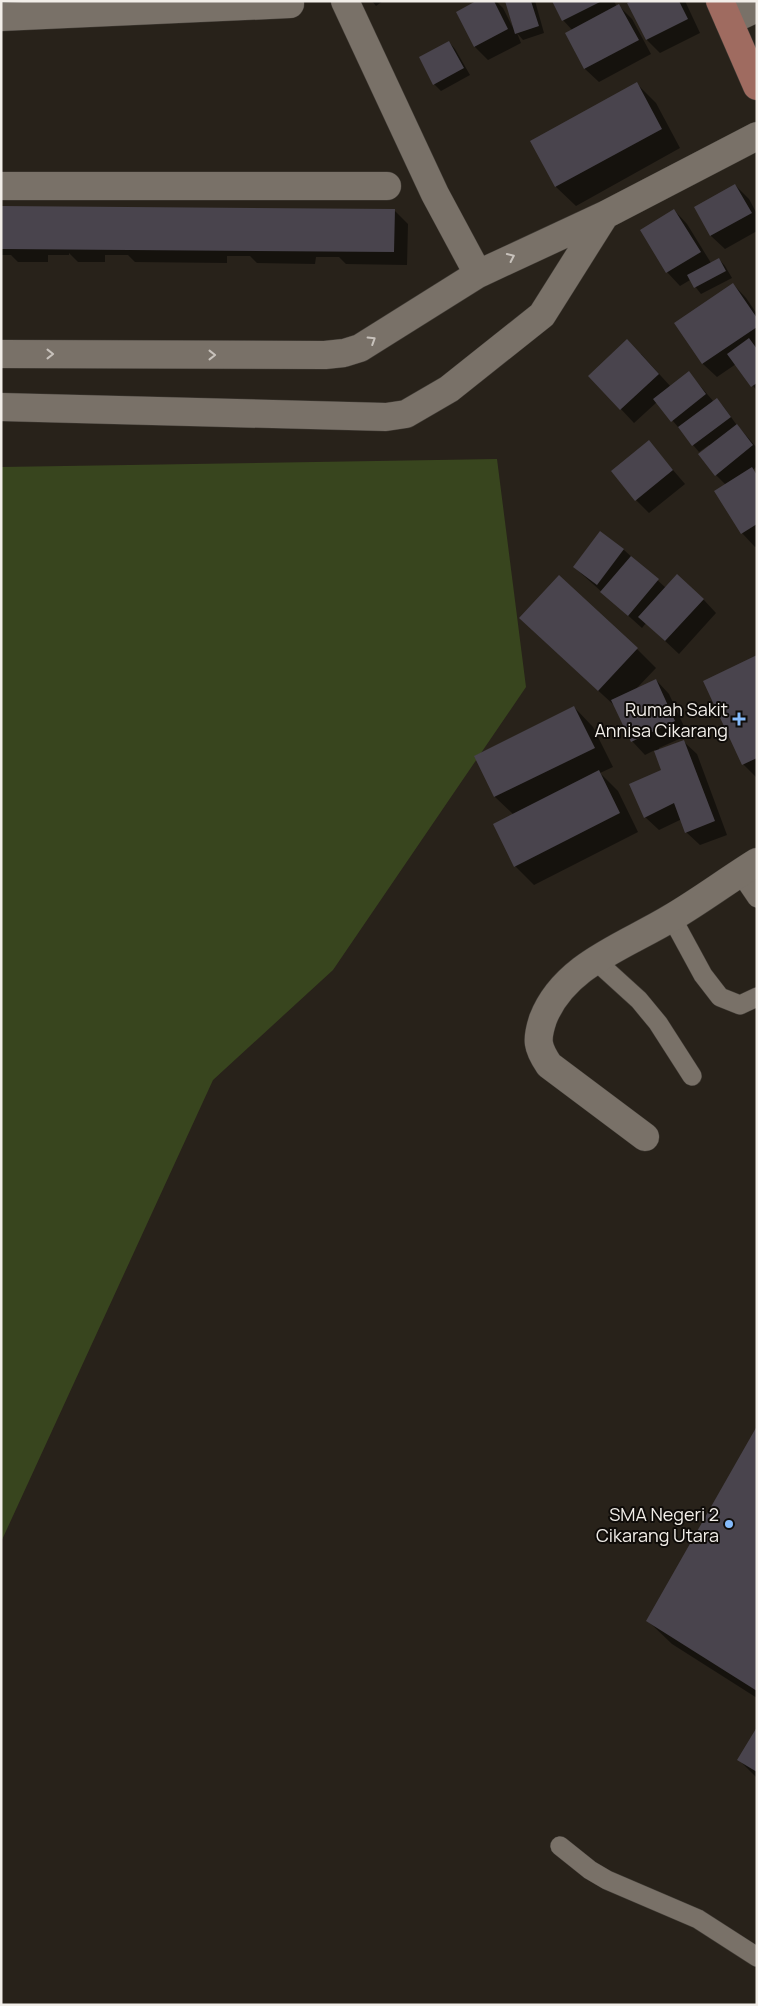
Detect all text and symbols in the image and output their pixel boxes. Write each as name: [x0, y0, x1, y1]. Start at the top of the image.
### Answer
one-way arrow: [506, 253, 515, 264]
one-way arrow: [366, 337, 375, 346]
one-way arrow: [46, 349, 54, 359]
one-way arrow: [209, 350, 217, 360]
place label: Rumah Sakit Annisa Cikarang: [594, 697, 728, 742]
marker: Rumah Sakit Annisa Cikarang: [732, 712, 746, 726]
place label: SMA Negeri 2 Cikarang Utara: [596, 1502, 719, 1547]
marker: SMA Negeri 2 Cikarang Utara: [723, 1518, 735, 1530]

